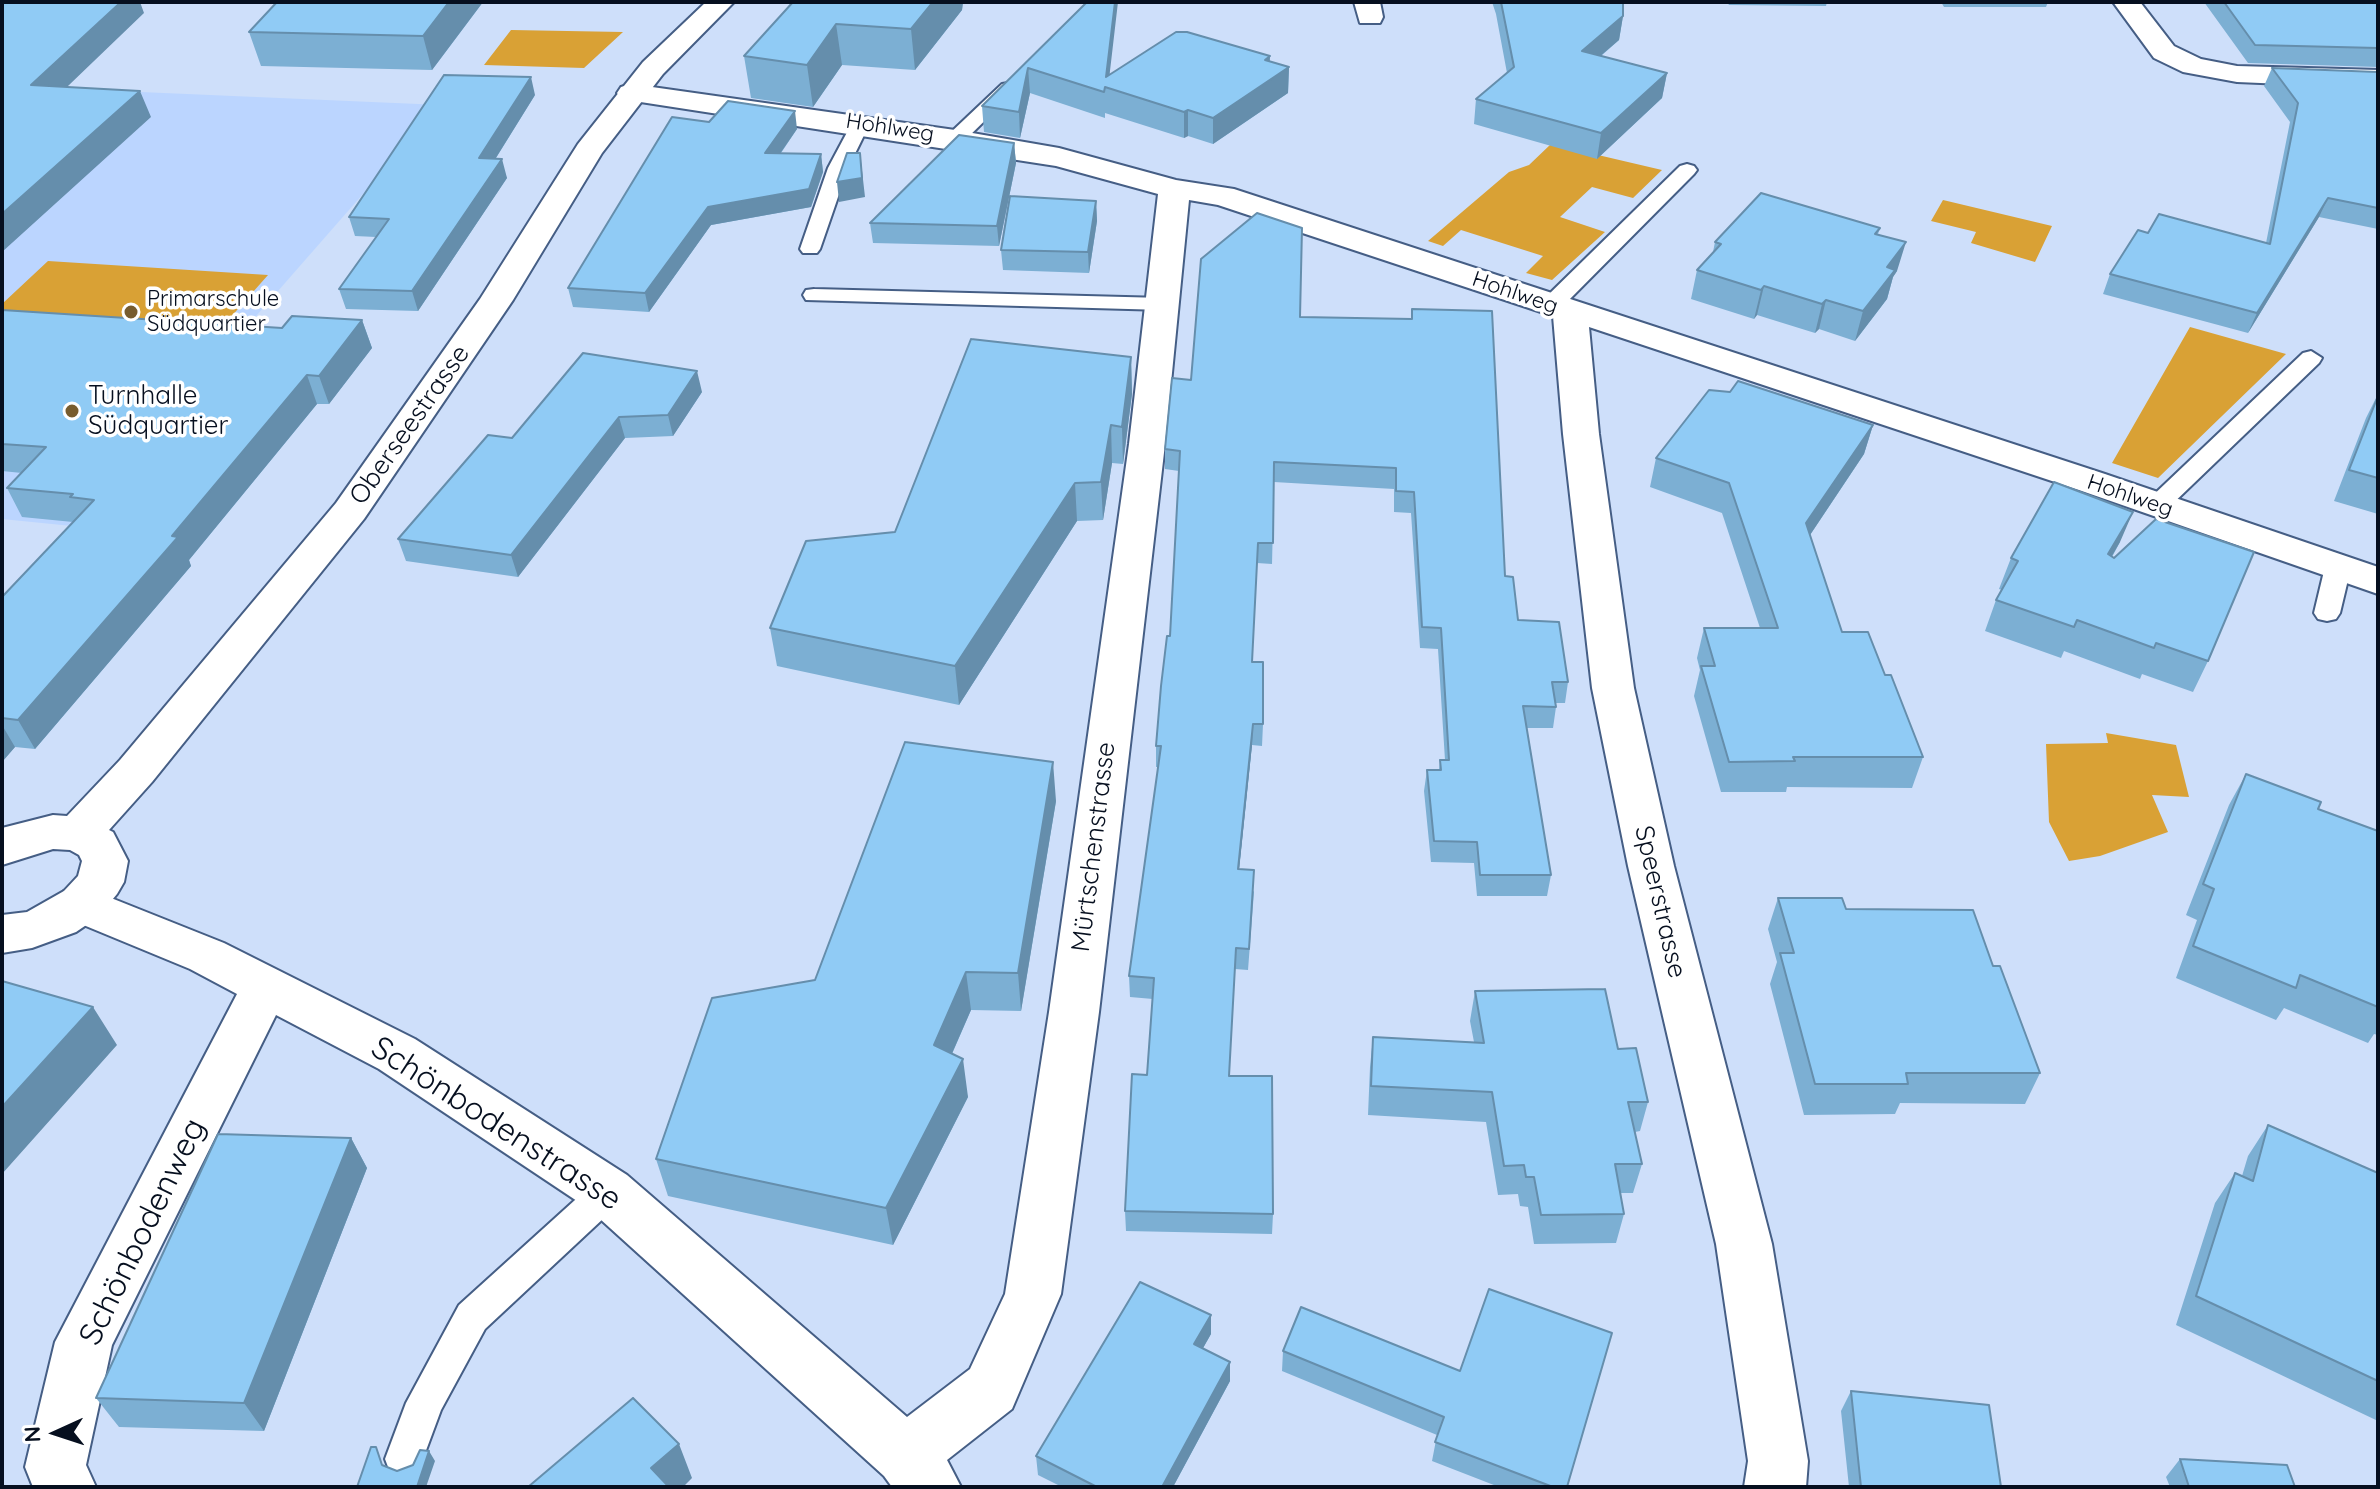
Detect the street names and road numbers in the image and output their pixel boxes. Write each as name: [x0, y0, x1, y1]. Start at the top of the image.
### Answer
street label: Hohlweg: [844, 108, 936, 148]
street label: Hohlweg: [1469, 266, 1561, 320]
street label: Oberseestrasse: [343, 339, 477, 511]
street label: Hohlweg: [2084, 469, 2176, 523]
street label: Mürtschenstrasse: [1066, 740, 1122, 954]
street label: Speerstrasse: [1627, 823, 1693, 981]
street label: Schönbodenstrasse: [364, 1029, 628, 1219]
street label: Schönbodenweg: [72, 1112, 214, 1352]

